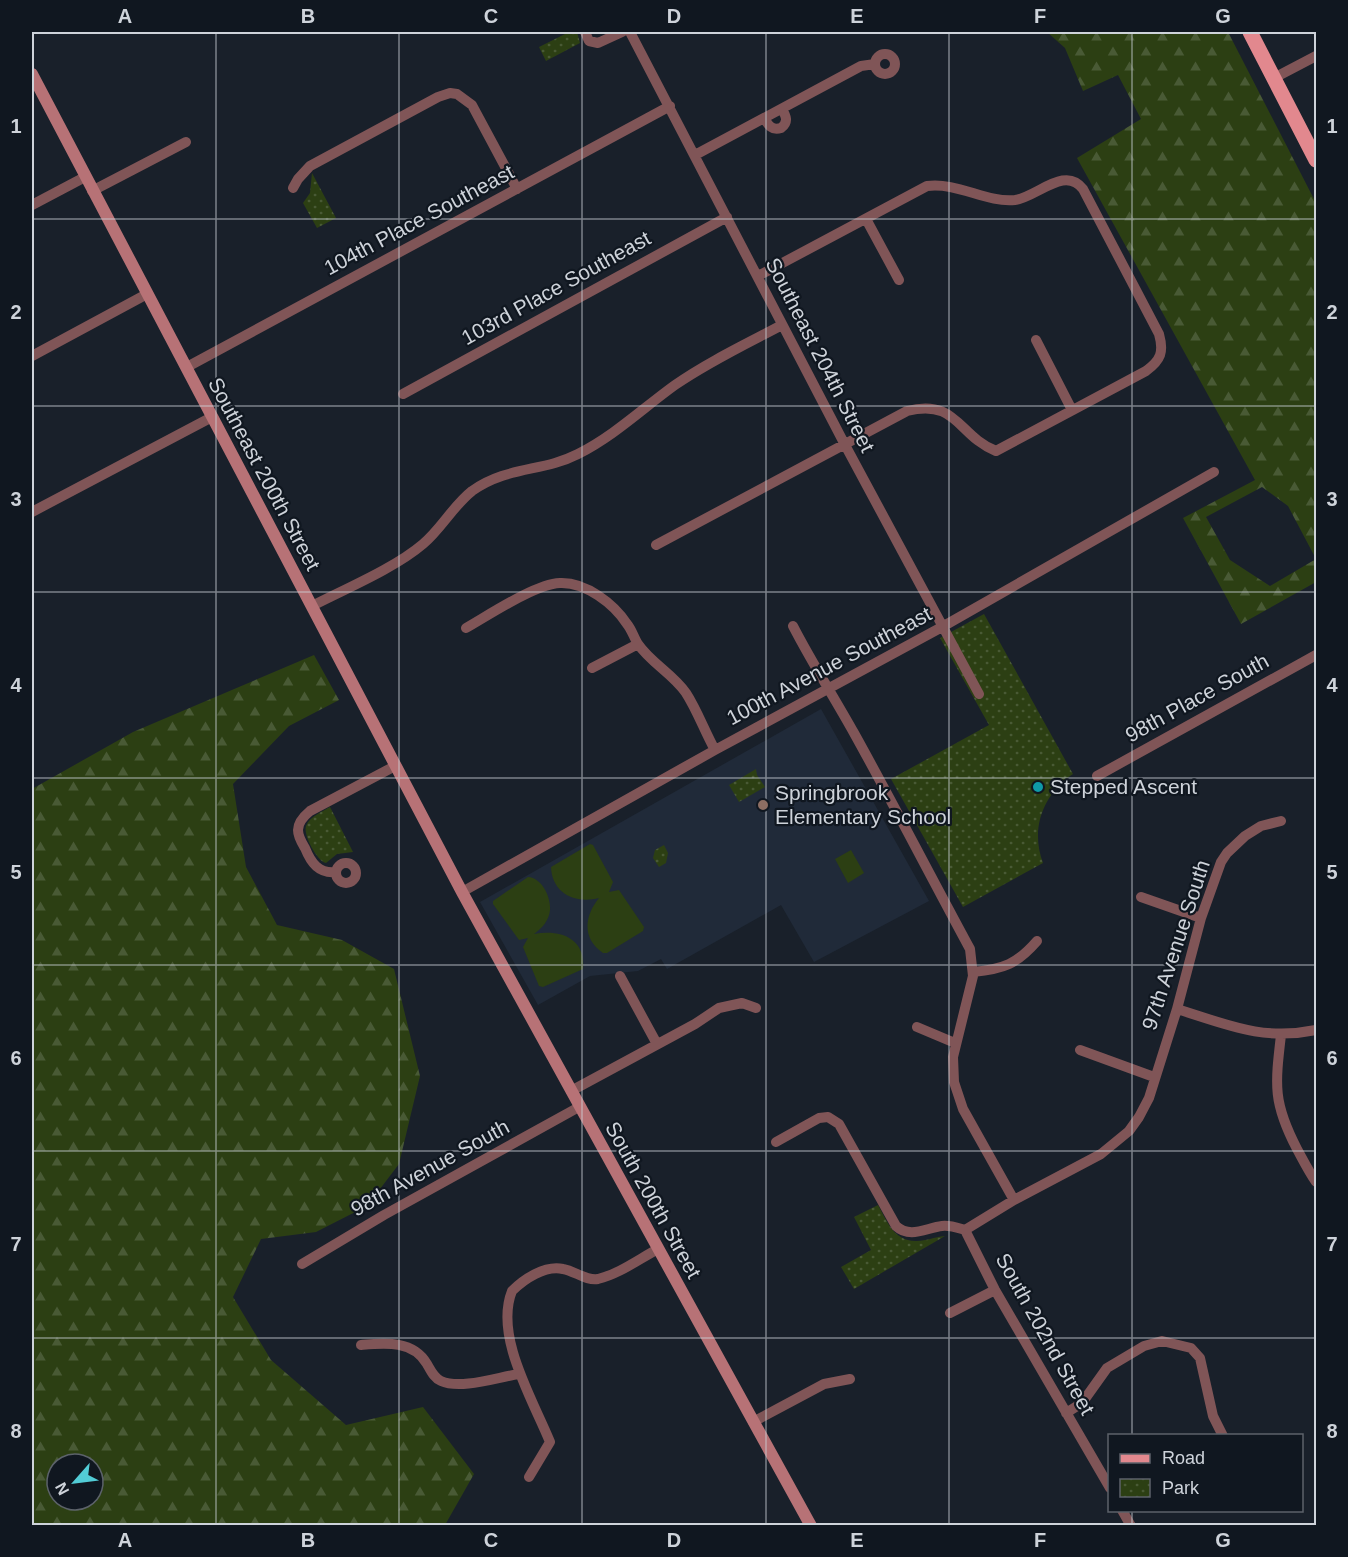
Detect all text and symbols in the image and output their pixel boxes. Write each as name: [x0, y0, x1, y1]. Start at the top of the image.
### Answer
text: A: [118, 5, 132, 27]
text: B: [301, 5, 315, 27]
text: C: [484, 5, 498, 27]
text: D: [667, 5, 681, 27]
text: E: [850, 5, 864, 27]
text: F: [1034, 5, 1046, 27]
text: G: [1215, 5, 1231, 27]
text: 1: [10, 115, 22, 137]
text: 1: [1326, 115, 1338, 137]
street label: 104th Place Southeast: [320, 160, 518, 279]
street label: 103rd Place Southeast: [457, 226, 654, 349]
street label: Southeast 204th Street: [761, 254, 880, 456]
text: 2: [10, 301, 22, 323]
text: 2: [1326, 301, 1338, 323]
street label: Southeast 200th Street: [204, 374, 325, 574]
text: 3: [10, 488, 22, 510]
text: 3: [1326, 488, 1338, 510]
street label: 100th Avenue Southeast: [722, 602, 935, 729]
street label: 98th Place South: [1121, 649, 1272, 746]
text: 4: [10, 674, 22, 696]
text: 4: [1326, 674, 1338, 696]
place label: Stepped Ascent: [1050, 775, 1197, 798]
marker: Stepped Ascent: [1031, 780, 1045, 794]
place label: Springbrook Elementary School: [775, 781, 951, 828]
marker: Springbrook Elementary School: [756, 798, 770, 812]
street label: 97th Avenue South: [1137, 857, 1214, 1033]
text: 5: [10, 861, 22, 883]
text: 5: [1326, 861, 1338, 883]
text: 6: [10, 1047, 22, 1069]
text: 6: [1326, 1047, 1338, 1069]
street label: 98th Avenue South: [347, 1115, 513, 1221]
street label: South 200th Street: [601, 1118, 706, 1282]
text: 7: [10, 1233, 22, 1255]
text: 7: [1326, 1233, 1338, 1255]
street label: South 202nd Street: [992, 1249, 1099, 1419]
text: 8: [10, 1420, 22, 1442]
text: 8: [1326, 1420, 1338, 1442]
legend: [1108, 1434, 1303, 1512]
text: Road: [1162, 1448, 1205, 1468]
north arrow: [45, 1452, 105, 1512]
text: Park: [1162, 1478, 1200, 1498]
text: N: [52, 1480, 72, 1498]
text: A: [118, 1529, 132, 1551]
text: B: [301, 1529, 315, 1551]
text: C: [484, 1529, 498, 1551]
text: D: [667, 1529, 681, 1551]
text: E: [850, 1529, 864, 1551]
text: F: [1034, 1529, 1046, 1551]
text: G: [1215, 1529, 1231, 1551]

